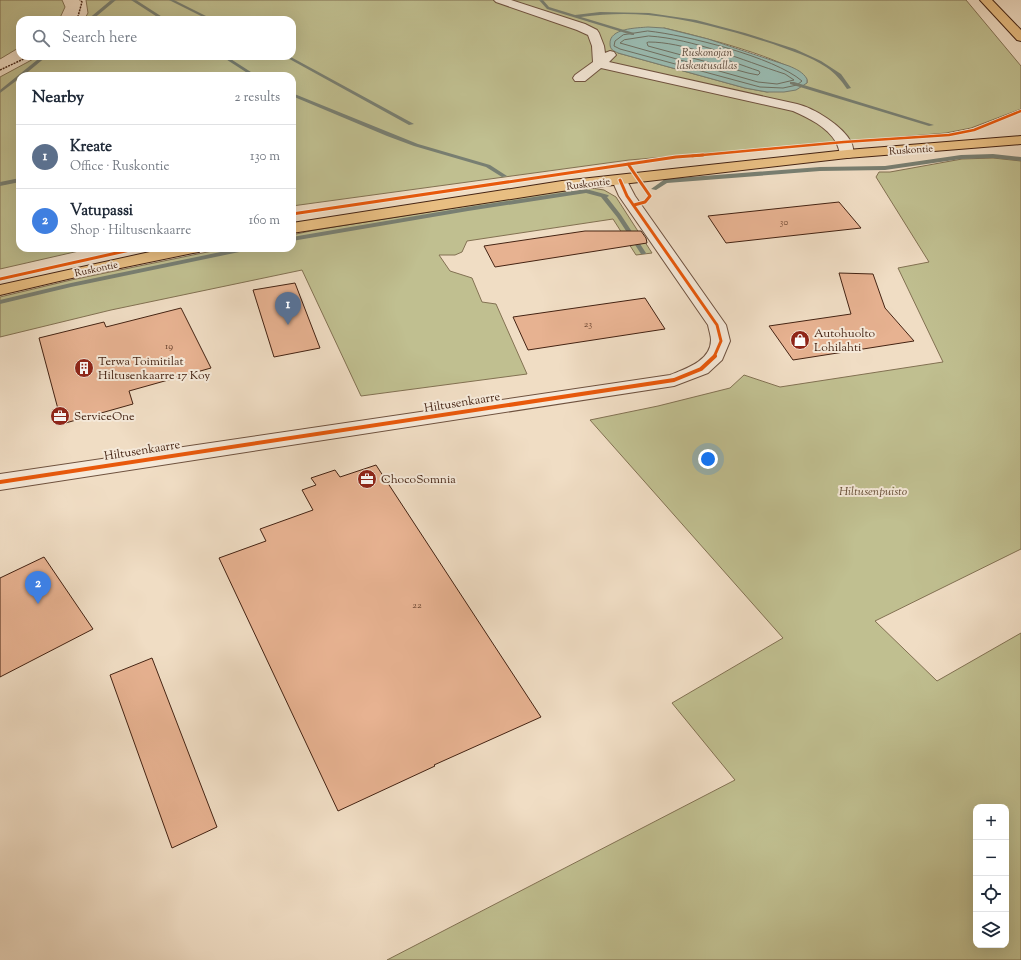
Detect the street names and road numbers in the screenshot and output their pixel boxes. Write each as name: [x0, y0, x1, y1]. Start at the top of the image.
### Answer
street label: Ruskontie: [889, 141, 934, 160]
street label: Ruskontie: [565, 174, 611, 195]
street label: Ruskontie: [73, 257, 120, 281]
street label: Hiltusenkaarre: [423, 388, 502, 418]
street label: Hiltusenkaarre: [103, 436, 182, 466]

